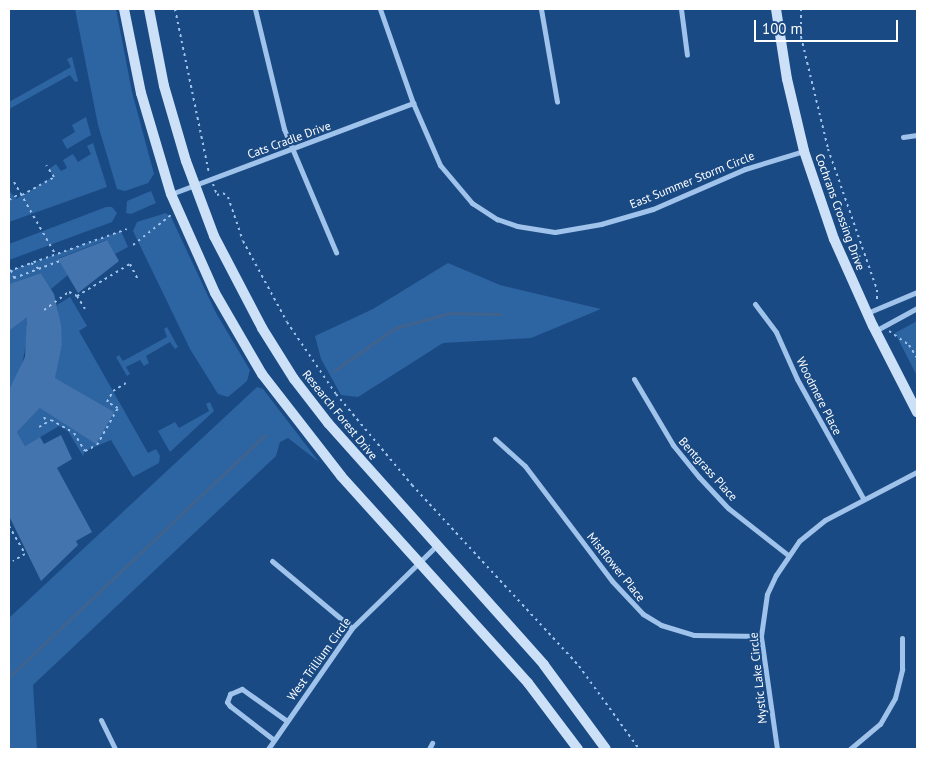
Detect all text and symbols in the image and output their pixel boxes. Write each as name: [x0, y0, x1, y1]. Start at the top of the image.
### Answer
scale bar: [756, 10, 900, 42]
text: 100 m: [762, 19, 803, 38]
street label: Cats Cradle Drive: [245, 118, 333, 162]
street label: East Summer Storm Circle: [627, 148, 757, 212]
street label: Cochrans Crossing Drive: [812, 152, 868, 272]
street label: Woodmere Place: [793, 355, 845, 437]
street label: Research Forest Drive: [299, 367, 381, 463]
street label: Bentgrass Place: [676, 434, 740, 504]
street label: Mistflower Place: [584, 530, 648, 604]
street label: West Trillium Circle: [284, 615, 354, 703]
street label: Mystic Lake Circle: [746, 631, 770, 725]

